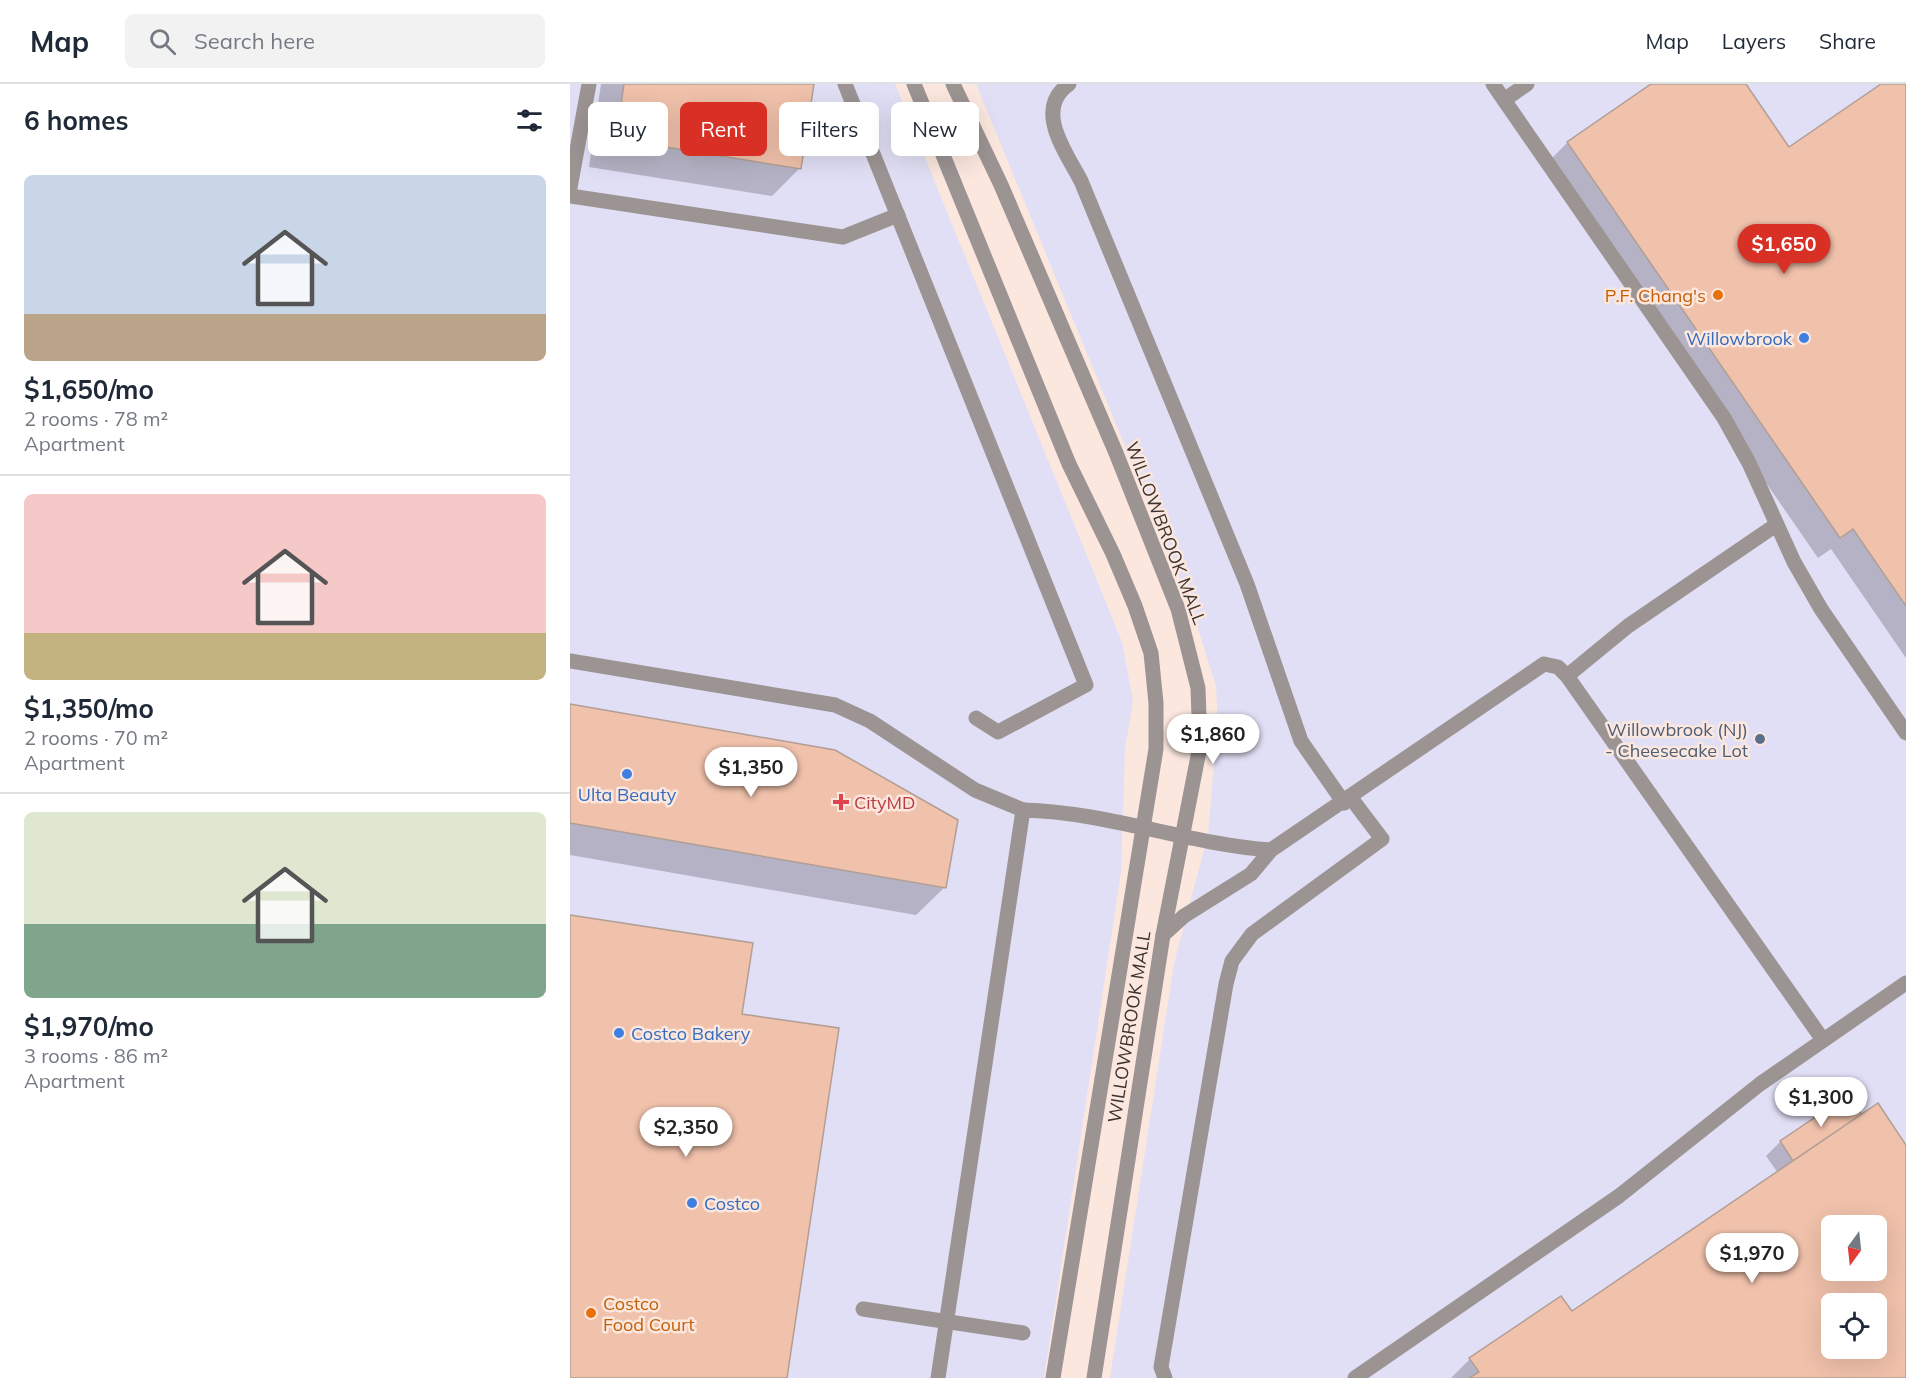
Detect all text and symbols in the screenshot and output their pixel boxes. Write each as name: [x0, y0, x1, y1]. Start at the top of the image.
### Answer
search box: [125, 14, 545, 68]
text: Map: [30, 24, 89, 59]
icon: search: [146, 25, 179, 58]
text: Search here: [194, 27, 315, 55]
text: Map: [1646, 28, 1689, 54]
text: Layers: [1722, 28, 1786, 54]
text: Share: [1819, 28, 1876, 54]
chip: Buy: [588, 102, 668, 156]
chip: Rent: [680, 102, 767, 156]
chip: Filters: [779, 102, 879, 156]
chip: New: [891, 102, 979, 156]
text: 6 homes: [24, 104, 128, 137]
icon: filters: [513, 104, 546, 137]
icon: home: [231, 214, 339, 322]
pin: $1,650: [1735, 224, 1833, 275]
text: $1,650: [1752, 231, 1816, 256]
place label: P.F. Chang's: [1605, 284, 1706, 307]
marker: P.F. Chang's: [1711, 288, 1725, 302]
place label: Willowbrook: [1686, 327, 1793, 350]
marker: Willowbrook: [1797, 331, 1811, 345]
text: $1,650/mo: [24, 373, 154, 406]
text: 2 rooms · 78 m²: [24, 406, 168, 431]
text: Apartment: [24, 431, 125, 456]
street label: WILLOWBROOK MALL: [1120, 438, 1212, 628]
icon: home: [231, 533, 339, 641]
text: $1,350/mo: [24, 692, 154, 725]
pin: $1,860: [1164, 714, 1262, 765]
place label: Willowbrook (NJ) - Cheesecake Lot: [1605, 718, 1748, 762]
text: $1,860: [1181, 721, 1245, 746]
text: 2 rooms · 70 m²: [24, 725, 168, 750]
marker: Willowbrook (NJ) - Cheesecake Lot: [1753, 732, 1767, 746]
pin: $1,350: [702, 747, 800, 798]
text: Apartment: [24, 750, 125, 775]
text: $1,350: [719, 754, 783, 779]
marker: Ulta Beauty: [620, 767, 634, 781]
place label: Ulta Beauty: [578, 783, 677, 806]
place label: CityMD: [854, 791, 915, 814]
marker: CityMD: [832, 793, 850, 811]
icon: home: [231, 851, 339, 959]
street label: WILLOWBROOK MALL: [1102, 929, 1156, 1125]
text: $1,970/mo: [24, 1010, 154, 1043]
place label: Costco Bakery: [631, 1022, 751, 1045]
marker: Costco Bakery: [612, 1026, 626, 1040]
text: 3 rooms · 86 m²: [24, 1043, 168, 1068]
text: Apartment: [24, 1068, 125, 1093]
pin: $1,300: [1772, 1077, 1870, 1128]
text: $1,300: [1789, 1084, 1853, 1109]
pin: $2,350: [637, 1107, 735, 1158]
text: $2,350: [654, 1114, 718, 1139]
place label: Costco: [704, 1192, 760, 1215]
marker: Costco: [685, 1196, 699, 1210]
north arrow: [1821, 1215, 1887, 1281]
map controls: [1821, 1215, 1887, 1359]
pin: $1,970: [1703, 1233, 1801, 1284]
text: $1,970: [1720, 1240, 1784, 1265]
place label: Costco Food Court: [603, 1292, 694, 1336]
button: locate: [1821, 1293, 1887, 1359]
marker: Costco Food Court: [584, 1306, 598, 1320]

